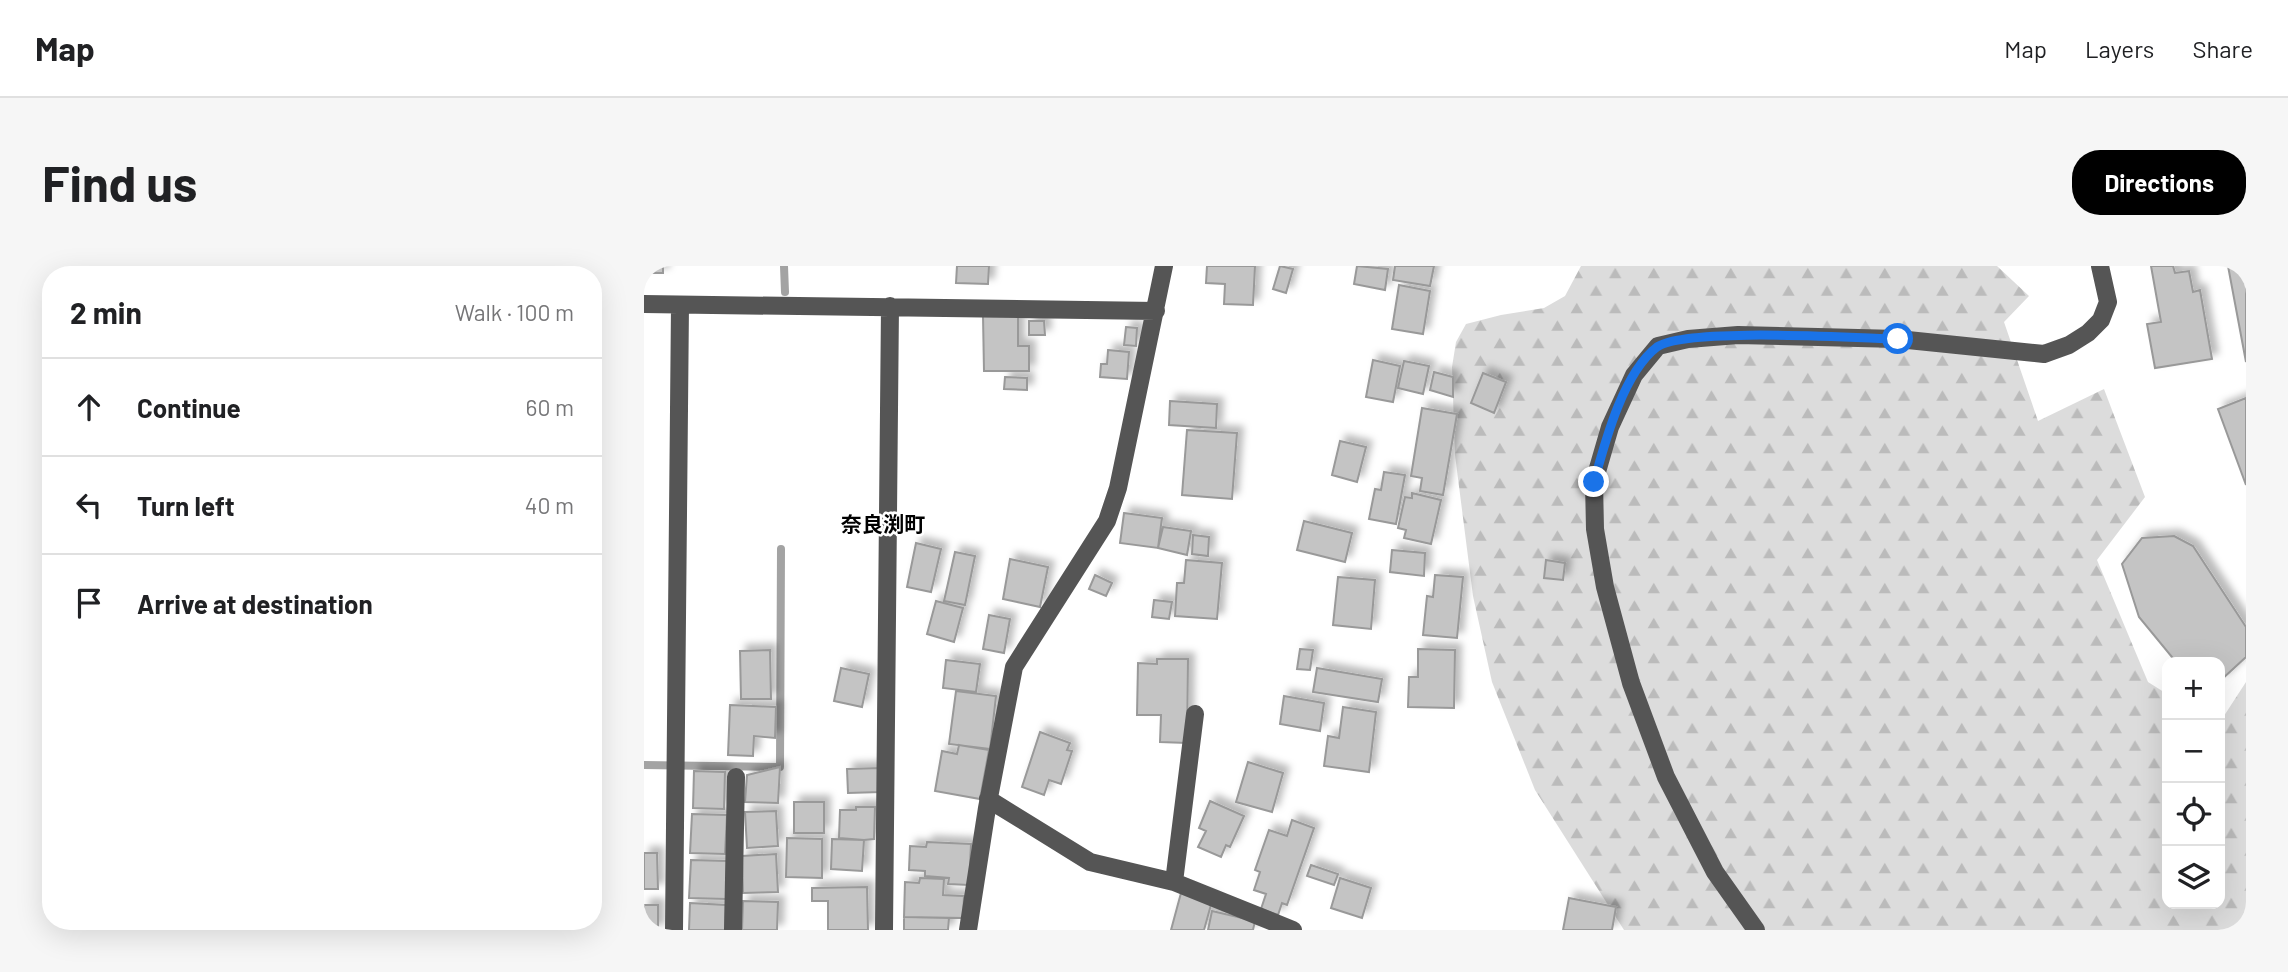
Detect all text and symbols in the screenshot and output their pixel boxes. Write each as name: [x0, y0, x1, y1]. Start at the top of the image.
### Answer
text: Map: [35, 28, 95, 68]
text: Map: [2004, 34, 2047, 63]
text: Layers: [2085, 34, 2154, 63]
text: Share: [2192, 34, 2253, 63]
button: Directions: [2072, 150, 2246, 215]
text: Find us: [42, 153, 197, 212]
text: 2 min: [70, 294, 142, 330]
text: Walk · 100 m: [455, 298, 574, 326]
route start: [1882, 323, 1913, 354]
icon: ahead: [70, 388, 108, 426]
text: Continue: [137, 392, 241, 423]
text: 60 m: [526, 393, 574, 421]
route end: [1578, 466, 1609, 497]
icon: left: [70, 486, 108, 524]
text: Turn left: [137, 490, 235, 521]
text: 40 m: [525, 491, 574, 519]
district label: 奈良渕町: [841, 511, 925, 536]
icon: arrive: [70, 584, 108, 622]
text: Arrive at destination: [137, 588, 373, 619]
map controls: [2162, 657, 2225, 909]
button: +: [2162, 657, 2225, 720]
button: −: [2162, 720, 2225, 783]
button: locate: [2162, 783, 2225, 846]
button: layers: [2162, 846, 2225, 909]

